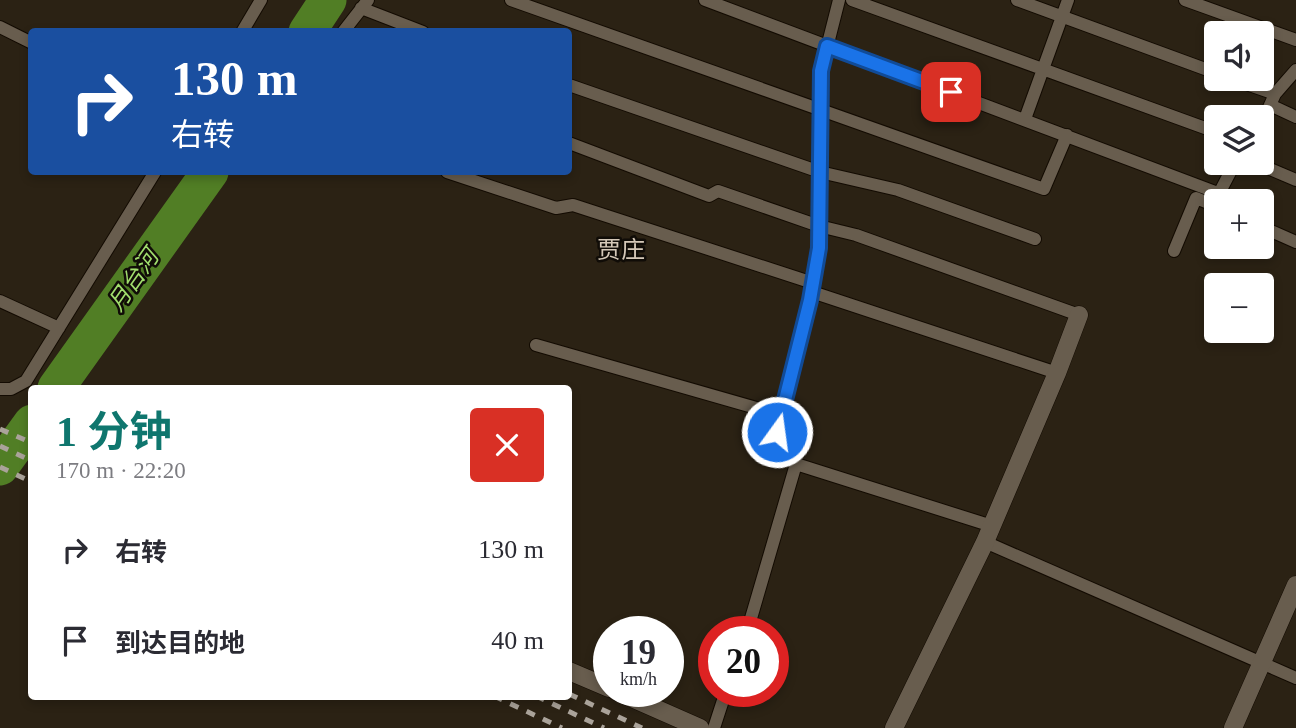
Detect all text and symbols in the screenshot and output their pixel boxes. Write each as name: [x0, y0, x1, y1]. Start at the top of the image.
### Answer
map controls: [1204, 21, 1274, 343]
button: sound: [1204, 21, 1274, 91]
text: 130 m: [171, 51, 298, 106]
icon: right: [56, 56, 147, 147]
pin: [921, 62, 981, 122]
icon: arrive: [932, 73, 970, 111]
button: layers: [1204, 105, 1274, 175]
text: 右转: [171, 117, 235, 153]
button: +: [1204, 189, 1274, 259]
district label: 贾庄: [597, 237, 645, 263]
water label: 月台河: [103, 242, 166, 316]
button: −: [1204, 273, 1274, 343]
position arrow: [740, 395, 814, 469]
button: close: [470, 408, 544, 482]
text: 1 分钟: [56, 409, 172, 455]
text: 170 m · 22:20: [56, 458, 186, 483]
icon: right: [56, 531, 94, 569]
text: 130 m: [478, 535, 544, 564]
text: 右转: [115, 538, 167, 567]
speed limit sign: 20: [698, 616, 789, 707]
icon: arrive: [56, 622, 94, 660]
text: 40 m: [491, 626, 544, 655]
text: 到达目的地: [115, 629, 245, 658]
text: 19: [621, 633, 656, 672]
text: km/h: [620, 669, 657, 689]

